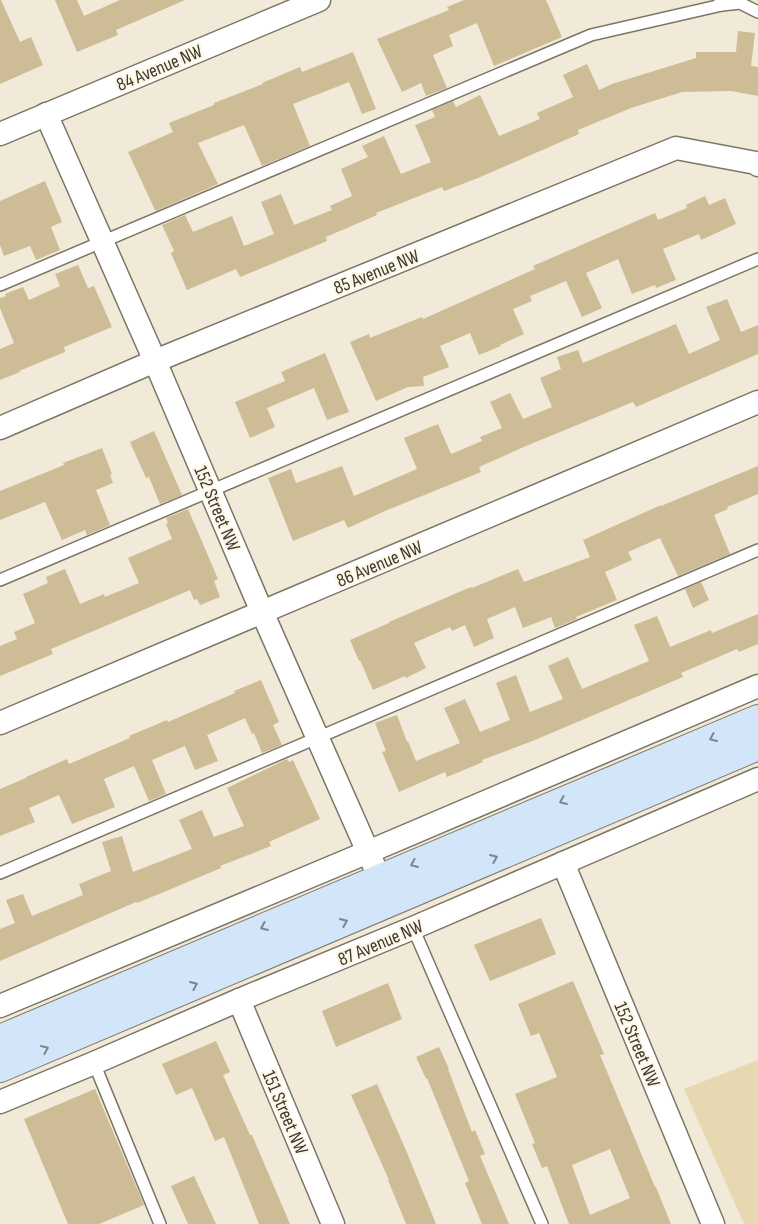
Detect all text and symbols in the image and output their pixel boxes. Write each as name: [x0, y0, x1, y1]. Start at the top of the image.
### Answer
street label: 84 Avenue NW: [113, 40, 207, 97]
street label: 85 Avenue NW: [330, 245, 423, 300]
street label: 152 Street NW: [188, 463, 245, 555]
street label: 86 Avenue NW: [333, 536, 427, 593]
one-way arrow: [709, 731, 718, 742]
one-way arrow: [560, 795, 568, 805]
one-way arrow: [489, 854, 498, 865]
one-way arrow: [410, 858, 419, 869]
street label: 87 Avenue NW: [334, 915, 427, 972]
one-way arrow: [339, 917, 348, 928]
one-way arrow: [260, 921, 269, 932]
one-way arrow: [190, 981, 198, 991]
street label: 152 Street NW: [608, 999, 665, 1091]
one-way arrow: [40, 1044, 49, 1055]
street label: 151 Street NW: [257, 1067, 313, 1159]

